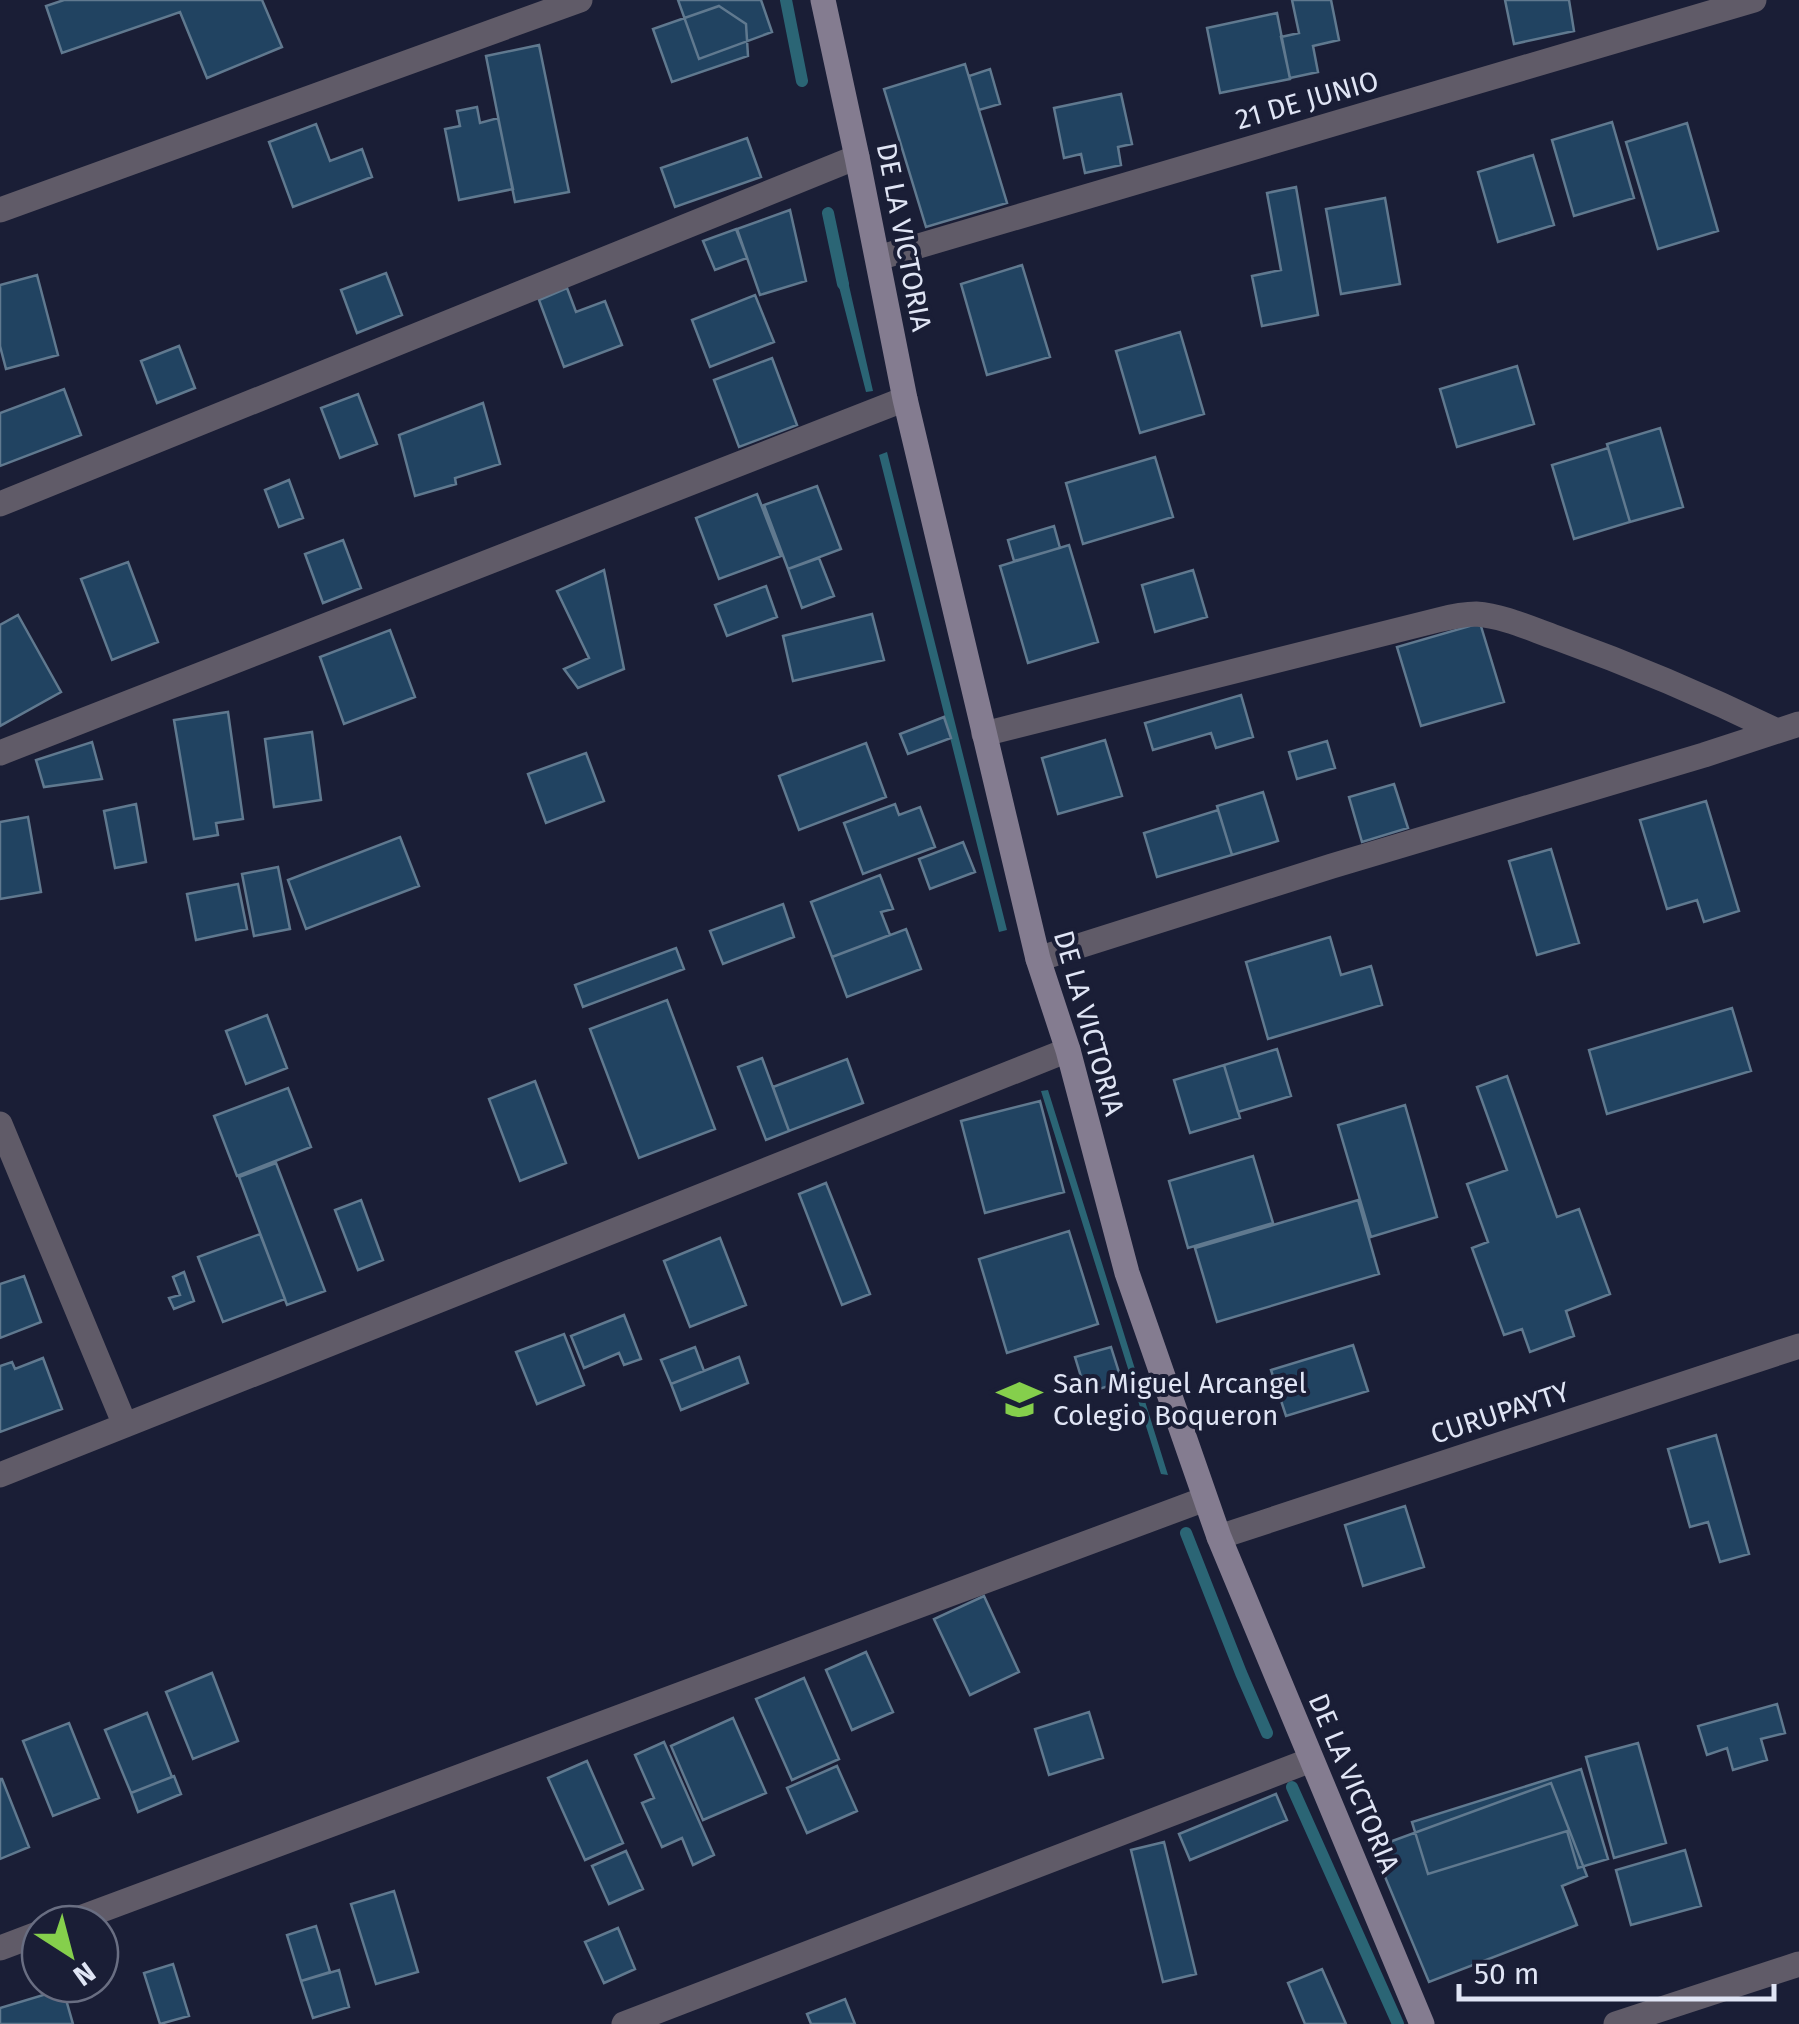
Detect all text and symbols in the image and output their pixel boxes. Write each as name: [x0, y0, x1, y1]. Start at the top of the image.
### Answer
street label: 21 DE JUNIO: [1232, 64, 1382, 136]
street label: DE LA VICTORIA: [870, 140, 938, 334]
street label: DE LA VICTORIA: [1047, 927, 1131, 1119]
place label: San Miguel Arcangel Colegio Boqueron: [1053, 1367, 1307, 1432]
school or university icon: San Miguel Arcangel Colegio Boqueron: [996, 1375, 1044, 1423]
street label: CURUPAYTY: [1427, 1375, 1574, 1451]
street label: DE LA VICTORIA: [1301, 1689, 1407, 1877]
north arrow: [20, 1904, 120, 2004]
scale bar: [1459, 1939, 1774, 2001]
text: N: [67, 1955, 102, 1993]
text: 50 m: [1474, 1956, 1539, 1992]

